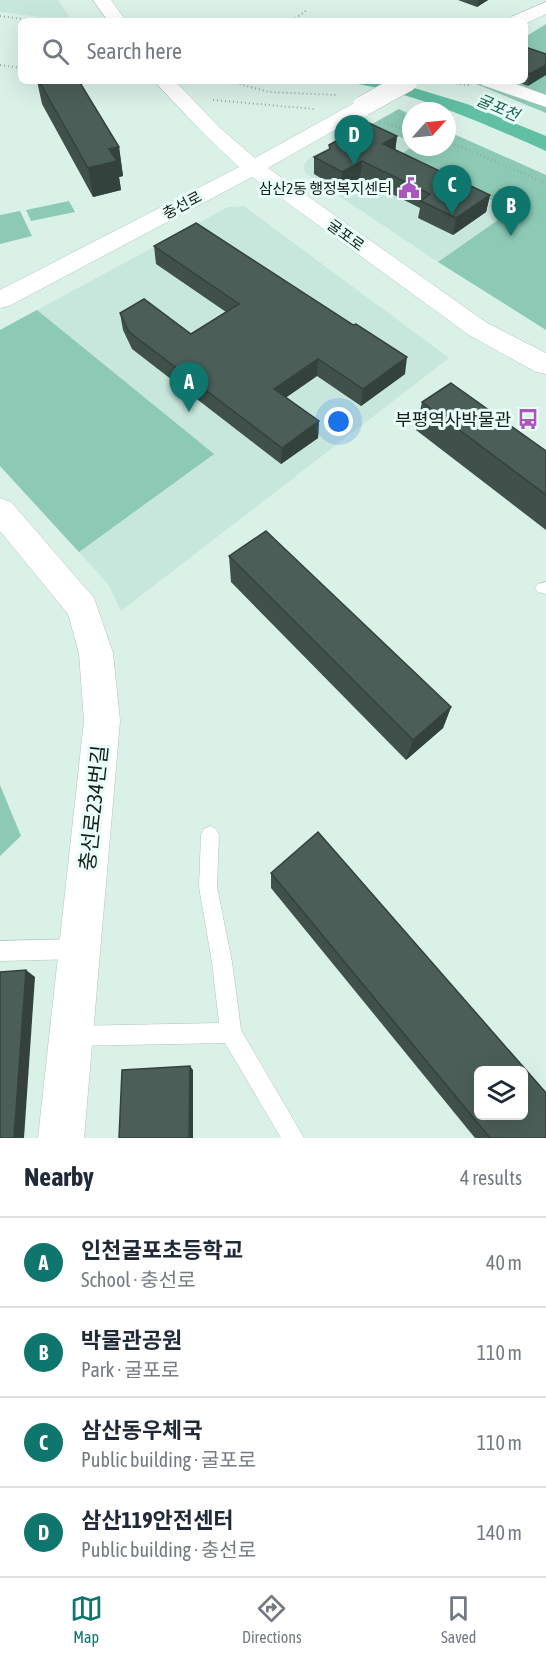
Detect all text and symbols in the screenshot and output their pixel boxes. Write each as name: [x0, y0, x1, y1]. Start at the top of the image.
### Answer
search box: [18, 18, 528, 84]
icon: search: [39, 35, 72, 68]
text: Search here: [87, 38, 182, 64]
water label: 굴포천: [474, 90, 524, 125]
north arrow: [402, 102, 456, 156]
pin: D: [334, 116, 374, 165]
pin: C: [432, 166, 472, 215]
public building icon: 삼산2동 행정복지센터: [397, 176, 421, 200]
place label: 삼산2동 행정복지센터: [259, 180, 392, 197]
pin: B: [492, 186, 530, 236]
street label: 충선로: [160, 188, 204, 222]
street label: 굴포로: [324, 216, 368, 254]
pin: A: [170, 362, 208, 412]
your location: [324, 407, 353, 436]
bus stop icon: 부평역사박물관: [516, 407, 540, 431]
place label: 부평역사박물관: [395, 409, 511, 430]
street label: 충선로234번길: [74, 744, 112, 872]
map controls: [474, 1066, 528, 1120]
button: layers: [474, 1066, 528, 1120]
text: Nearby: [24, 1162, 94, 1192]
text: 4 results: [460, 1166, 522, 1189]
text: 인천굴포초등학교: [81, 1237, 243, 1263]
text: A: [39, 1251, 48, 1274]
text: 40 m: [486, 1251, 522, 1274]
text: School · 충선로: [81, 1268, 196, 1291]
text: 박물관공원: [81, 1327, 182, 1353]
text: B: [39, 1341, 48, 1364]
text: 110 m: [477, 1341, 522, 1364]
text: Park · 굴포로: [81, 1358, 179, 1381]
text: 삼산동우체국: [81, 1417, 202, 1443]
text: C: [39, 1431, 48, 1454]
text: 110 m: [477, 1431, 522, 1454]
text: Public building · 굴포로: [81, 1448, 256, 1471]
text: 삼산119안전센터: [81, 1507, 233, 1533]
text: D: [38, 1521, 49, 1544]
text: 140 m: [477, 1521, 522, 1544]
text: Public building · 충선로: [81, 1538, 256, 1561]
tab: Map: [70, 1592, 103, 1646]
tab: Directions: [242, 1592, 302, 1646]
tab: Saved: [441, 1592, 476, 1646]

